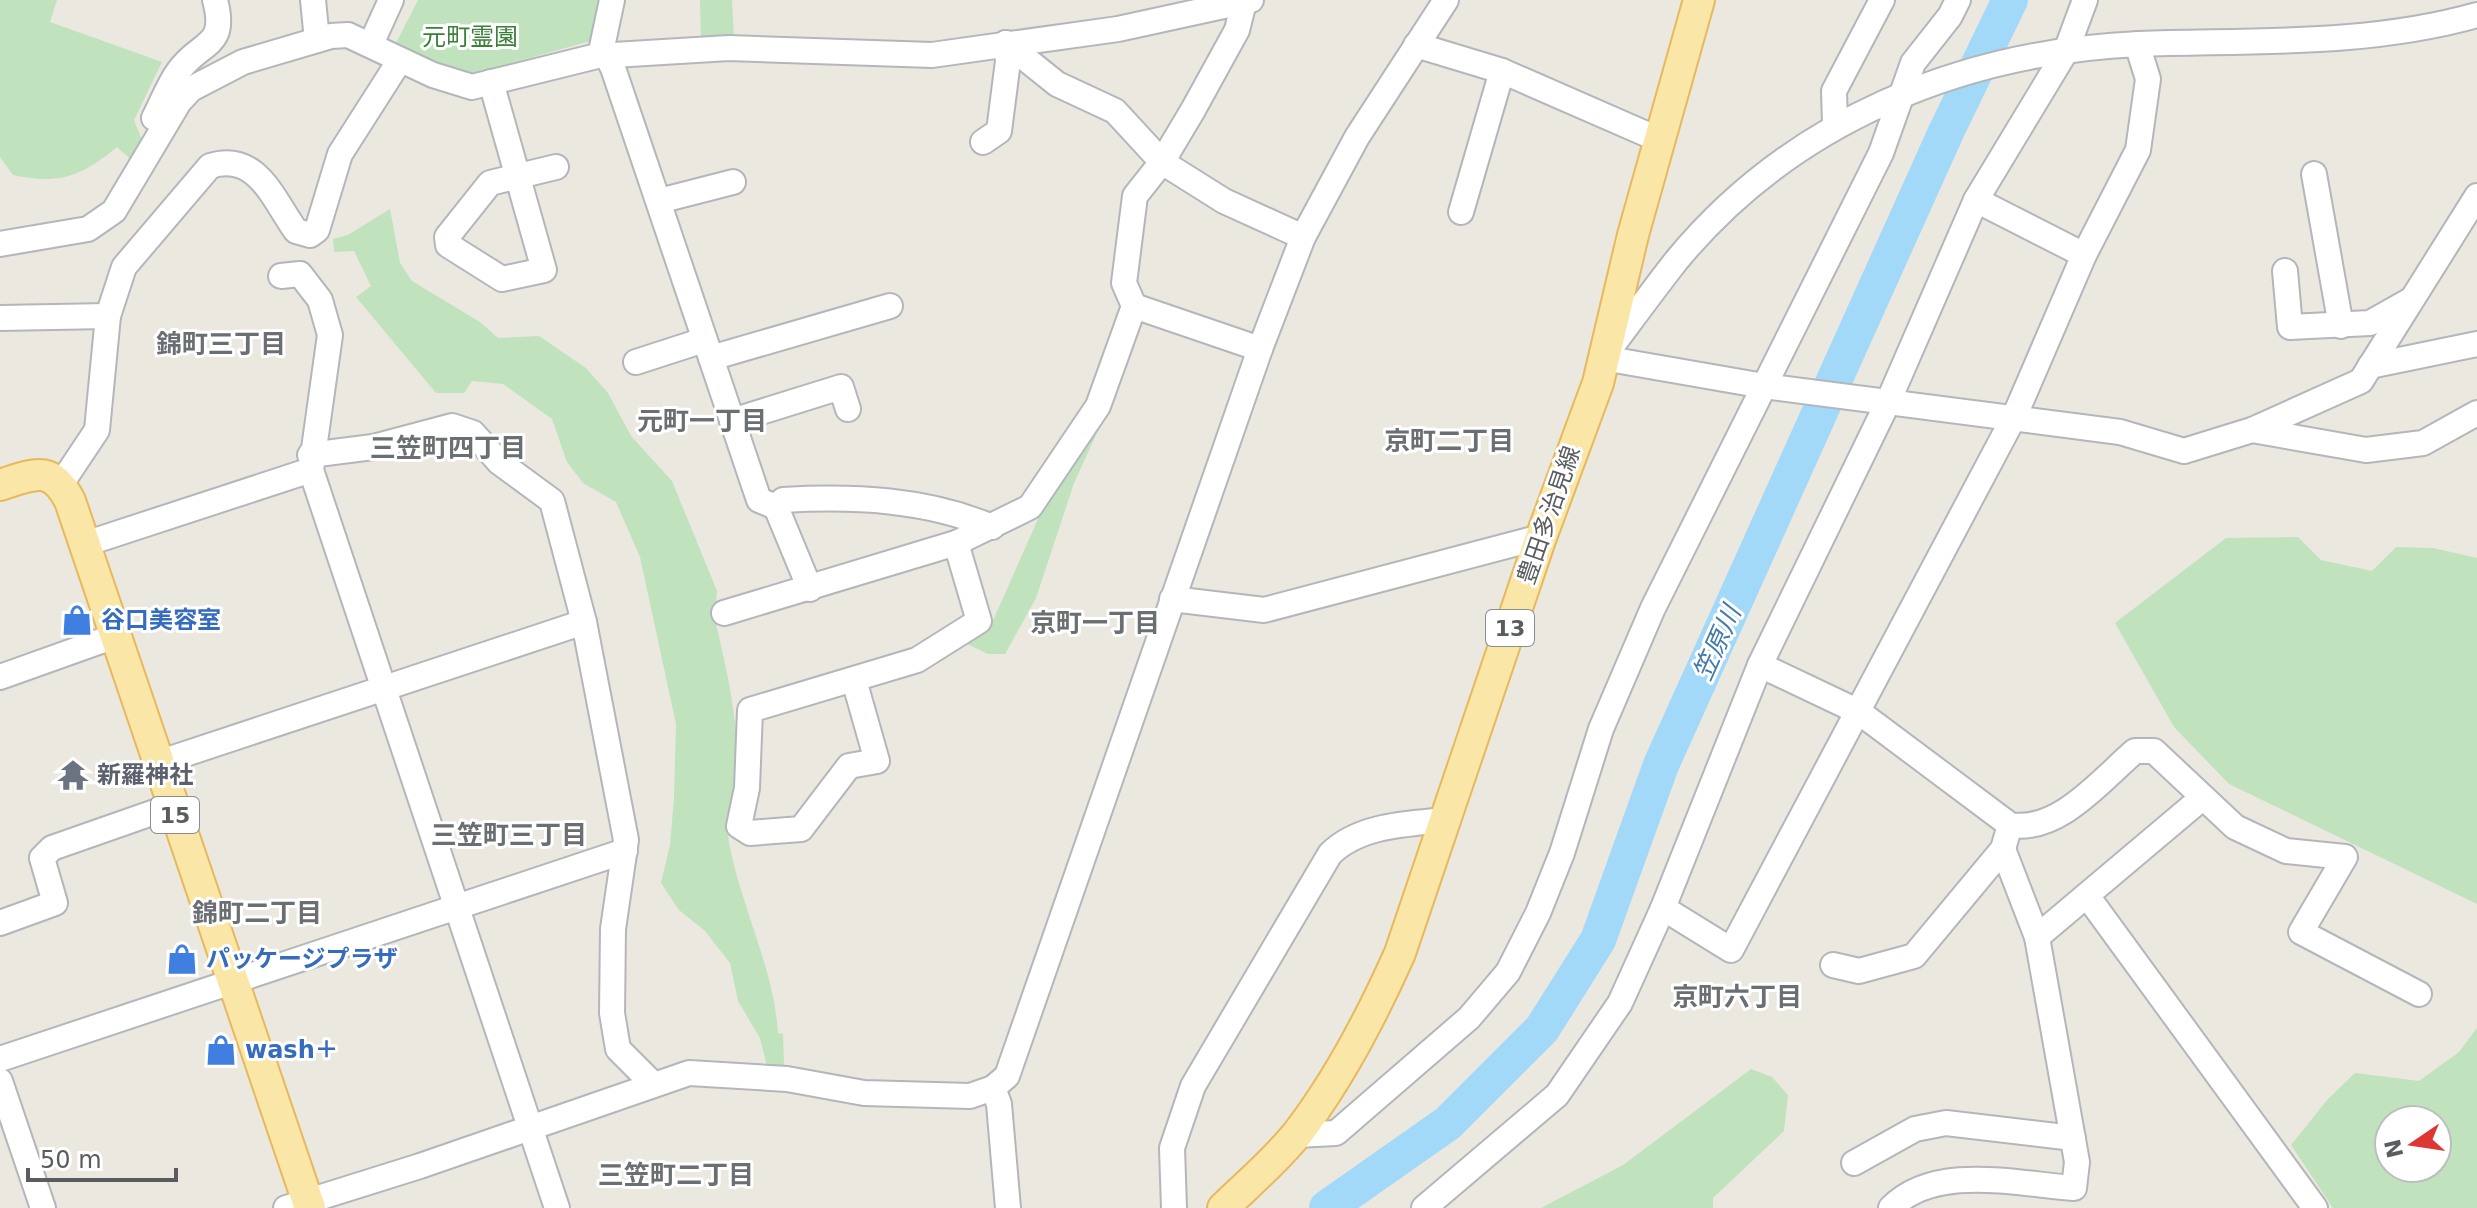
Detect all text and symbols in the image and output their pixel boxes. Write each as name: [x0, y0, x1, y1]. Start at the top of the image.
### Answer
park label: 元町霊園: [422, 23, 518, 51]
district label: 錦町三丁目: [156, 329, 286, 359]
district label: 元町一丁目: [637, 406, 767, 436]
district label: 京町二丁目: [1384, 426, 1514, 456]
district label: 三笠町四丁目: [370, 433, 526, 463]
street label: 豊田多治見線: [1512, 442, 1586, 588]
water label: 笠原川: [1687, 599, 1748, 685]
shop icon: 谷口美容室: [60, 603, 94, 637]
place label: 谷口美容室: [101, 606, 221, 634]
district label: 京町一丁目: [1030, 608, 1160, 638]
road number: 13: [1486, 610, 1534, 646]
temple icon: 新羅神社: [56, 758, 90, 792]
place label: 新羅神社: [97, 761, 193, 789]
road number: 15: [151, 797, 199, 833]
district label: 三笠町三丁目: [431, 820, 587, 850]
district label: 錦町二丁目: [192, 898, 322, 928]
shop icon: パッケージプラザ: [165, 942, 199, 976]
place label: パッケージプラザ: [206, 945, 398, 973]
district label: 京町六丁目: [1672, 982, 1802, 1012]
shop icon: wash＋: [204, 1033, 238, 1067]
place label: wash＋: [245, 1036, 339, 1064]
north arrow: [2373, 1104, 2453, 1184]
scale bar: [28, 1132, 176, 1182]
text: N: [2380, 1137, 2408, 1160]
text: 50 m: [40, 1146, 102, 1174]
district label: 三笠町二丁目: [598, 1160, 754, 1190]

